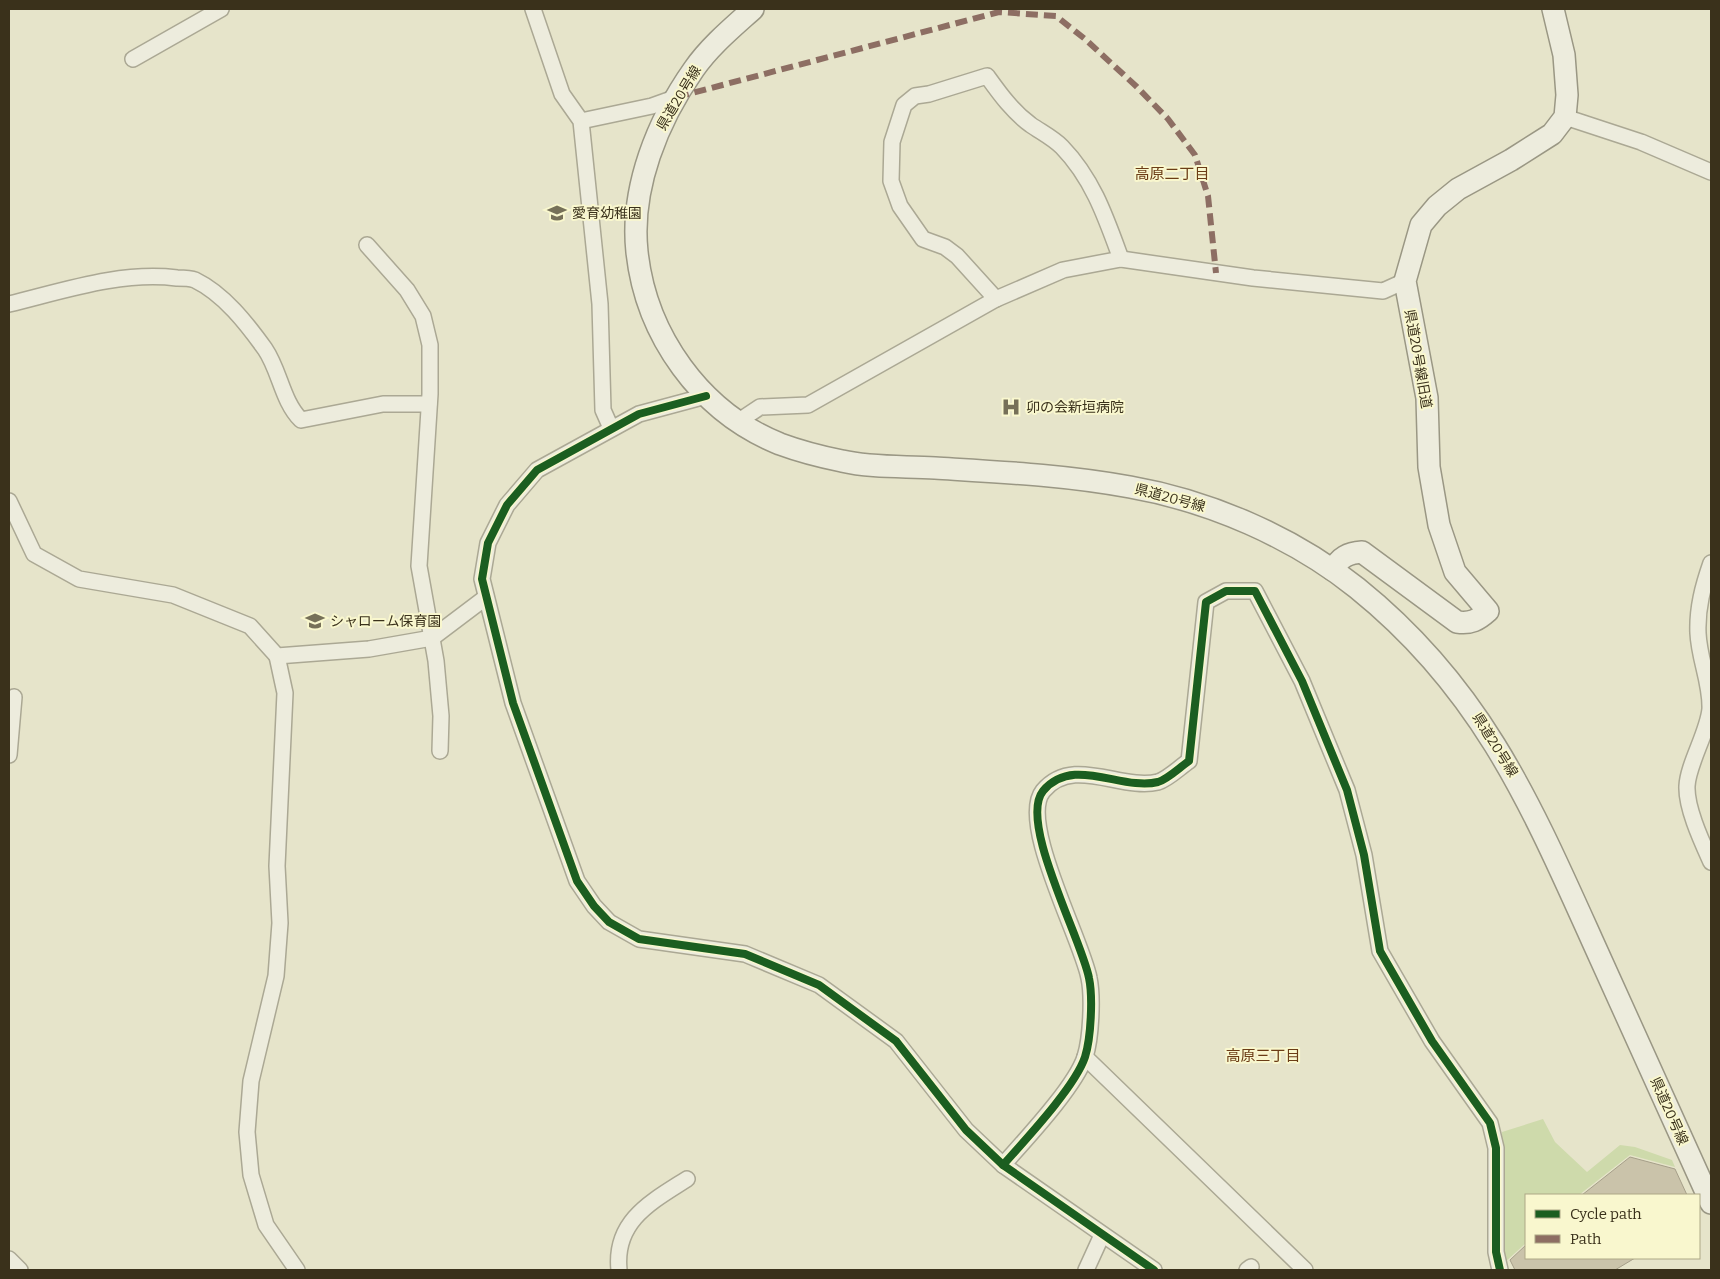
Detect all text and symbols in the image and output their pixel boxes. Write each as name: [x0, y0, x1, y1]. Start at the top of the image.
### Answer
street label: 県道20号線: [653, 63, 705, 133]
district label: 高原二丁目: [1134, 165, 1210, 183]
school or university icon: 愛育幼稚園: [546, 202, 568, 224]
place label: 愛育幼稚園: [572, 205, 642, 222]
street label: 県道20号線旧道: [1401, 308, 1435, 410]
hospital icon: 卯の会新垣病院: [1000, 396, 1022, 418]
place label: 卯の会新垣病院: [1026, 399, 1124, 416]
street label: 県道20号線: [1133, 480, 1207, 516]
school or university icon: シャローム保育園: [304, 610, 326, 632]
place label: シャローム保育園: [330, 613, 442, 630]
street label: 県道20号線: [1469, 710, 1521, 780]
district label: 高原三丁目: [1225, 1047, 1301, 1065]
street label: 県道20号線: [1646, 1074, 1692, 1148]
legend: [1525, 1194, 1700, 1259]
text: Cycle path: [1570, 1205, 1642, 1223]
text: Path: [1570, 1230, 1602, 1248]

